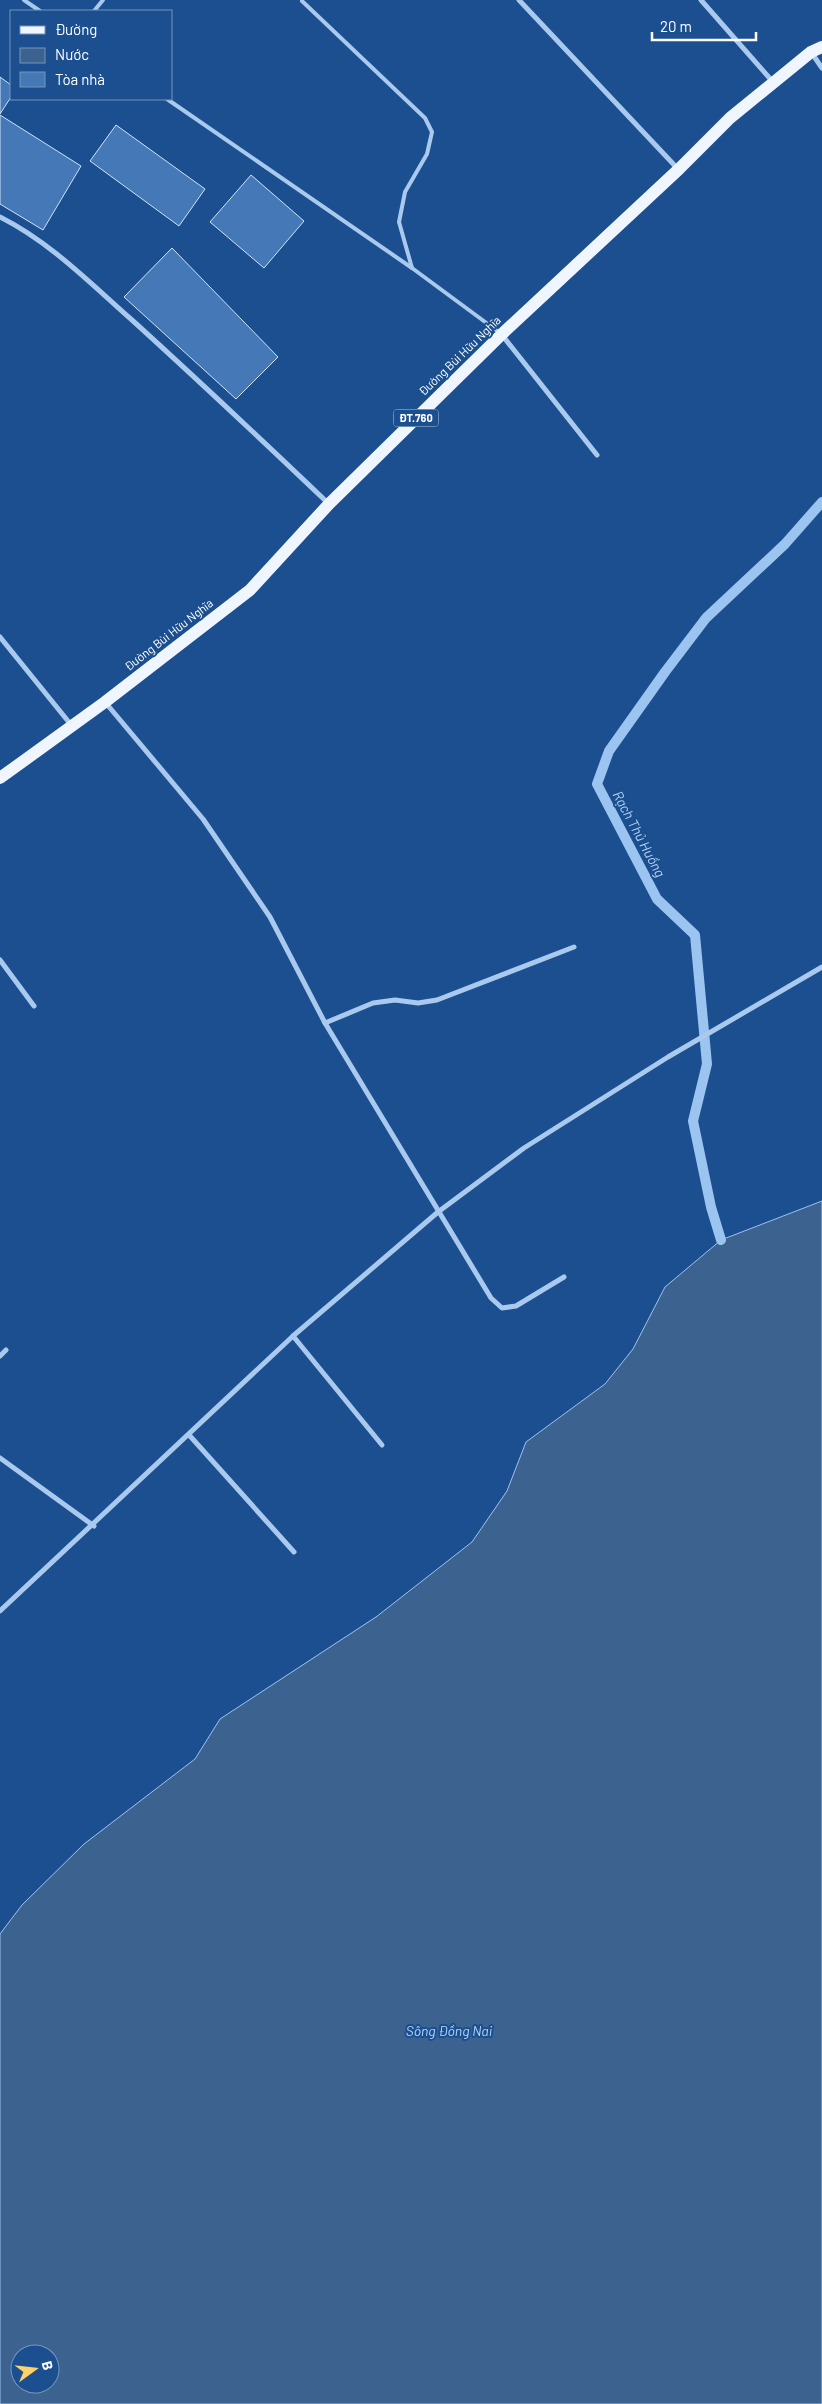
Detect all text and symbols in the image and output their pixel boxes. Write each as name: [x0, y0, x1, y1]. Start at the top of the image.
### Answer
legend: [10, 10, 172, 100]
scale bar: [652, 10, 756, 42]
text: 20 m: [660, 17, 692, 35]
text: Đường: [55, 20, 97, 38]
text: Nước: [55, 45, 89, 63]
text: Tòa nhà: [55, 70, 105, 88]
street label: Đường Bùi Hữu Nghĩa: [415, 313, 503, 398]
road number: ĐT.760: [394, 409, 438, 426]
street label: Đường Bùi Hữu Nghĩa: [121, 595, 215, 673]
water label: Rạch Thủ Huồng: [610, 788, 669, 880]
water label: Sông Đồng Nai: [406, 2022, 493, 2039]
north arrow: [10, 2344, 60, 2394]
text: B: [39, 2359, 57, 2372]

